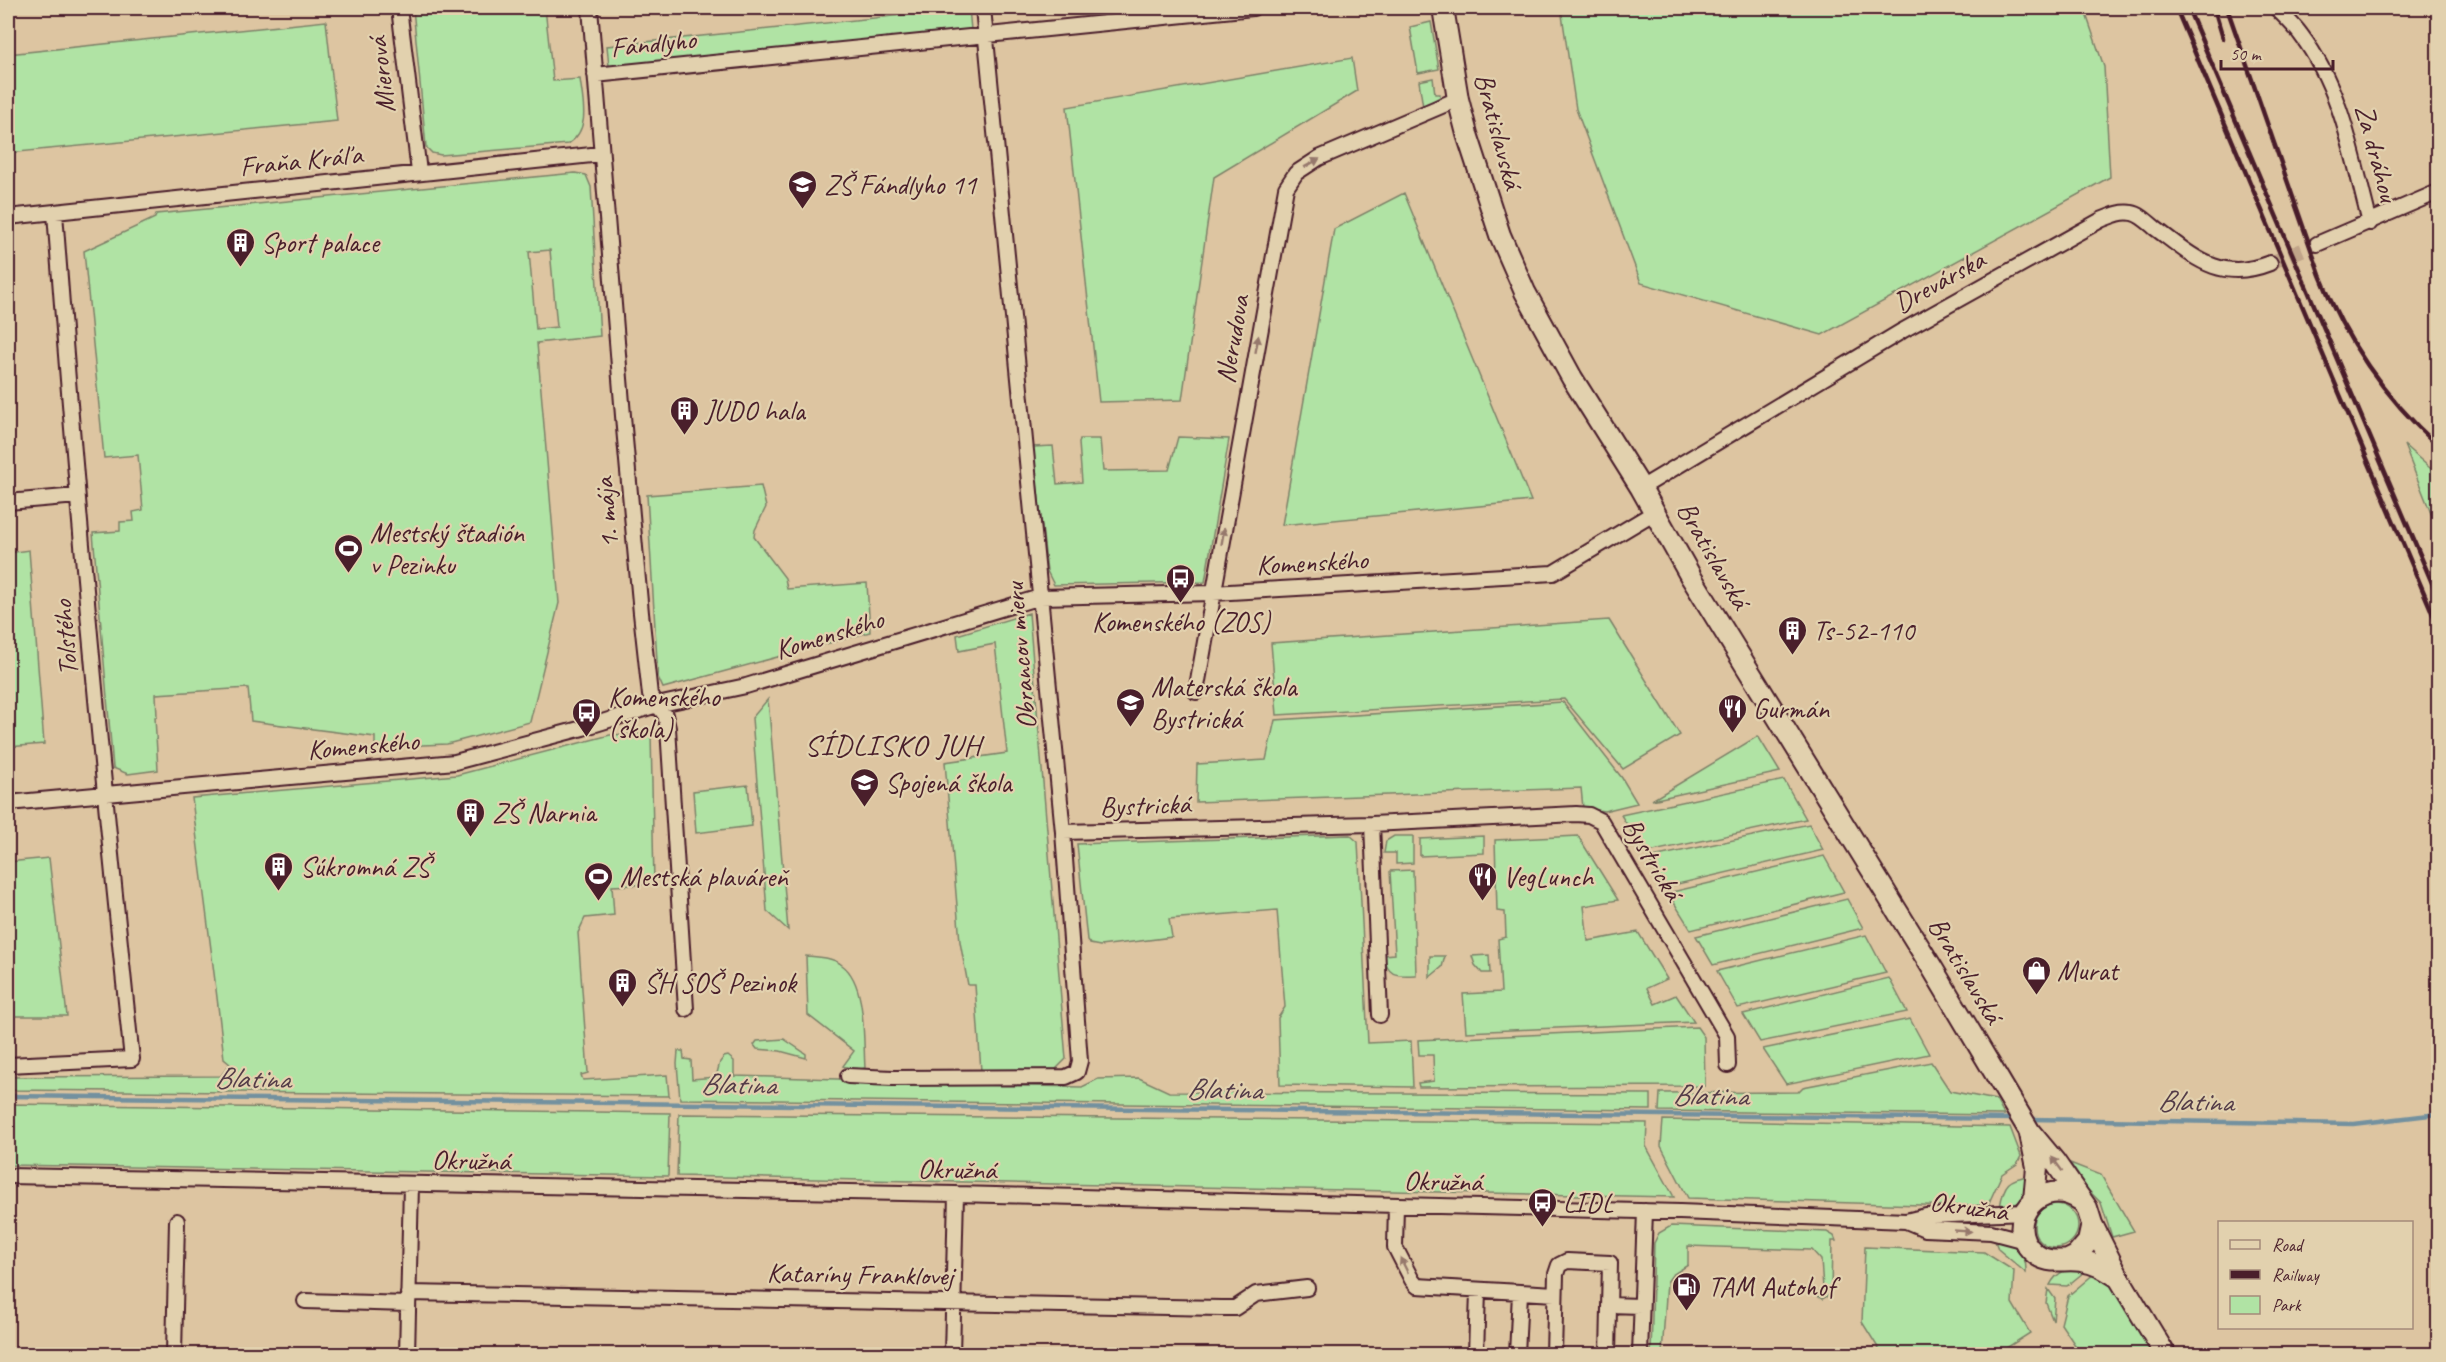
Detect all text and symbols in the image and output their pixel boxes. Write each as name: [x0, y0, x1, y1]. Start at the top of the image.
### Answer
street label: Fándlyho: [609, 21, 699, 65]
street label: Mierová: [359, 32, 403, 115]
scale bar: [2221, 33, 2334, 71]
text: 50 m: [2230, 43, 2263, 65]
street label: Bratislavská: [1467, 69, 1532, 195]
street label: Za dráhou: [2347, 100, 2407, 207]
street label: Fraňa Kráľa: [238, 136, 366, 184]
one-way arrow: [1303, 158, 1320, 168]
place label: ZŠ Fándlyho 11: [824, 167, 978, 202]
school or university icon: ZŠ Fándlyho 11: [787, 168, 819, 210]
place label: Sport palace: [261, 225, 381, 260]
building icon: Sport palace: [224, 226, 256, 268]
street label: Drevárska: [1887, 241, 1992, 320]
street label: Nerudova: [1207, 290, 1257, 386]
one-way arrow: [1253, 334, 1262, 353]
place label: JUDO hala: [703, 393, 807, 428]
building icon: JUDO hala: [668, 394, 700, 436]
street label: 1. mája: [585, 474, 627, 550]
street label: Bratislavská: [1669, 495, 1760, 617]
place label: Mestský štadión v Pezinku: [370, 515, 525, 582]
one-way arrow: [1219, 526, 1228, 545]
sports icon: Mestský štadión v Pezinku: [333, 532, 365, 574]
street label: Komenského: [1255, 541, 1371, 582]
bus stop icon: Komenského (ZOS): [1165, 562, 1197, 604]
street label: Obrancov mieru: [996, 579, 1044, 731]
street label: Tolstého: [44, 597, 86, 677]
street label: Komenského: [771, 600, 889, 667]
place label: Komenského (ZOS): [1092, 604, 1272, 639]
place label: Ts-52-110: [1813, 613, 1917, 648]
building icon: Ts-52-110: [1776, 614, 1808, 656]
place label: Materská škola Bystrická: [1151, 669, 1298, 736]
place label: Komenského (škola): [608, 679, 722, 746]
school or university icon: Materská škola Bystrická: [1114, 686, 1146, 728]
place label: Gurmán: [1753, 691, 1830, 726]
restaurant icon: Gurmán: [1716, 692, 1748, 734]
bus stop icon: Komenského (škola): [571, 696, 603, 738]
street label: Komenského: [306, 723, 422, 767]
district label: SÍDLISKO JUH: [804, 726, 985, 764]
place label: Spojená škola: [885, 765, 1013, 800]
school or university icon: Spojená škola: [848, 766, 880, 808]
street label: Bystrická: [1099, 786, 1194, 824]
place label: ZŠ Narnia: [492, 795, 598, 830]
building icon: ZŠ Narnia: [455, 796, 487, 838]
street label: Bystrická: [1615, 811, 1693, 909]
place label: Súkromná ZŠ: [300, 849, 436, 884]
building icon: Súkromná ZŠ: [263, 850, 295, 892]
place label: Mestská plaváreň: [620, 859, 790, 894]
place label: VegLunch: [1503, 859, 1595, 894]
sports icon: Mestská plaváreň: [583, 860, 615, 902]
restaurant icon: VegLunch: [1466, 860, 1498, 902]
street label: Bratislavská: [1921, 910, 2013, 1032]
place label: Murat: [2057, 953, 2121, 988]
shop icon: Murat: [2020, 954, 2052, 996]
place label: ŠH SOŠ Pezinok: [644, 965, 798, 1000]
building icon: ŠH SOŠ Pezinok: [607, 966, 639, 1008]
water label: Blatina: [214, 1058, 294, 1098]
water label: Blatina: [700, 1064, 780, 1104]
water label: Blatina: [1186, 1069, 1266, 1109]
water label: Blatina: [1672, 1075, 1752, 1115]
water label: Blatina: [2157, 1081, 2237, 1121]
street label: Okružná: [431, 1142, 513, 1178]
street label: Okružná: [917, 1151, 999, 1187]
one-way arrow: [2051, 1157, 2063, 1172]
street label: Okružná: [1403, 1163, 1485, 1199]
street label: Okružná: [1928, 1183, 2013, 1229]
place label: LIDL: [1563, 1185, 1614, 1220]
bus stop icon: LIDL: [1526, 1186, 1558, 1228]
legend: [2218, 1221, 2413, 1329]
one-way arrow: [1953, 1226, 1972, 1235]
text: Road: [2272, 1234, 2305, 1256]
street label: Kataríny Franklovej: [767, 1255, 958, 1293]
one-way arrow: [1400, 1257, 1409, 1274]
text: Railway: [2272, 1264, 2320, 1286]
place label: TAM Autohof: [1708, 1269, 1842, 1304]
fuel station icon: TAM Autohof: [1671, 1270, 1703, 1312]
text: Park: [2272, 1294, 2302, 1316]

